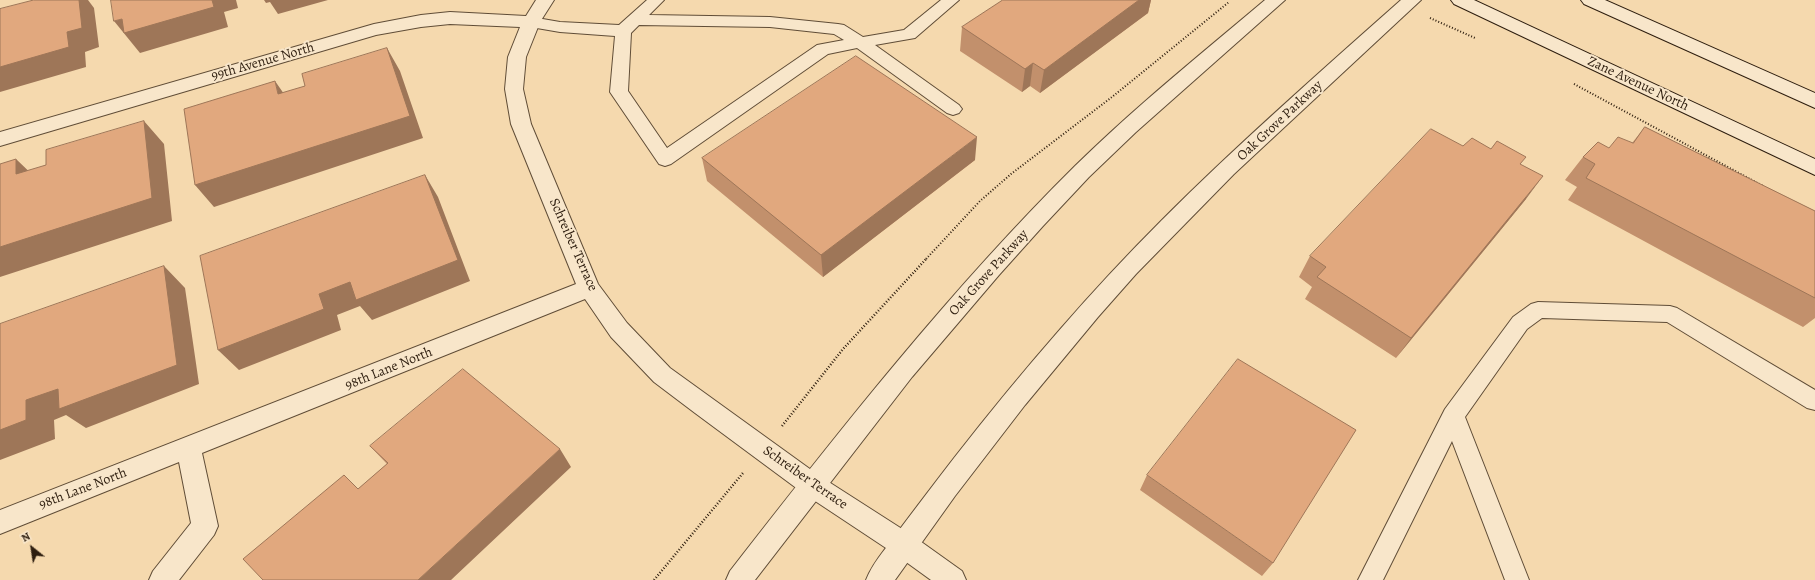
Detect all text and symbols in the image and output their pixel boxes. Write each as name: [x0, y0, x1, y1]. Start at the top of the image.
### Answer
street label: 99th Avenue North: [210, 39, 316, 85]
street label: Zane Avenue North: [1585, 53, 1691, 115]
street label: Oak Grove Parkway: [1234, 77, 1326, 165]
street label: Schreiber Terrace: [545, 196, 601, 294]
street label: Oak Grove Parkway: [946, 226, 1032, 320]
street label: 98th Lane North: [343, 344, 435, 394]
street label: Schreiber Terrace: [759, 443, 851, 513]
street label: 98th Lane North: [37, 465, 129, 513]
north arrow: [12, 528, 52, 568]
text: N: [19, 529, 33, 546]

